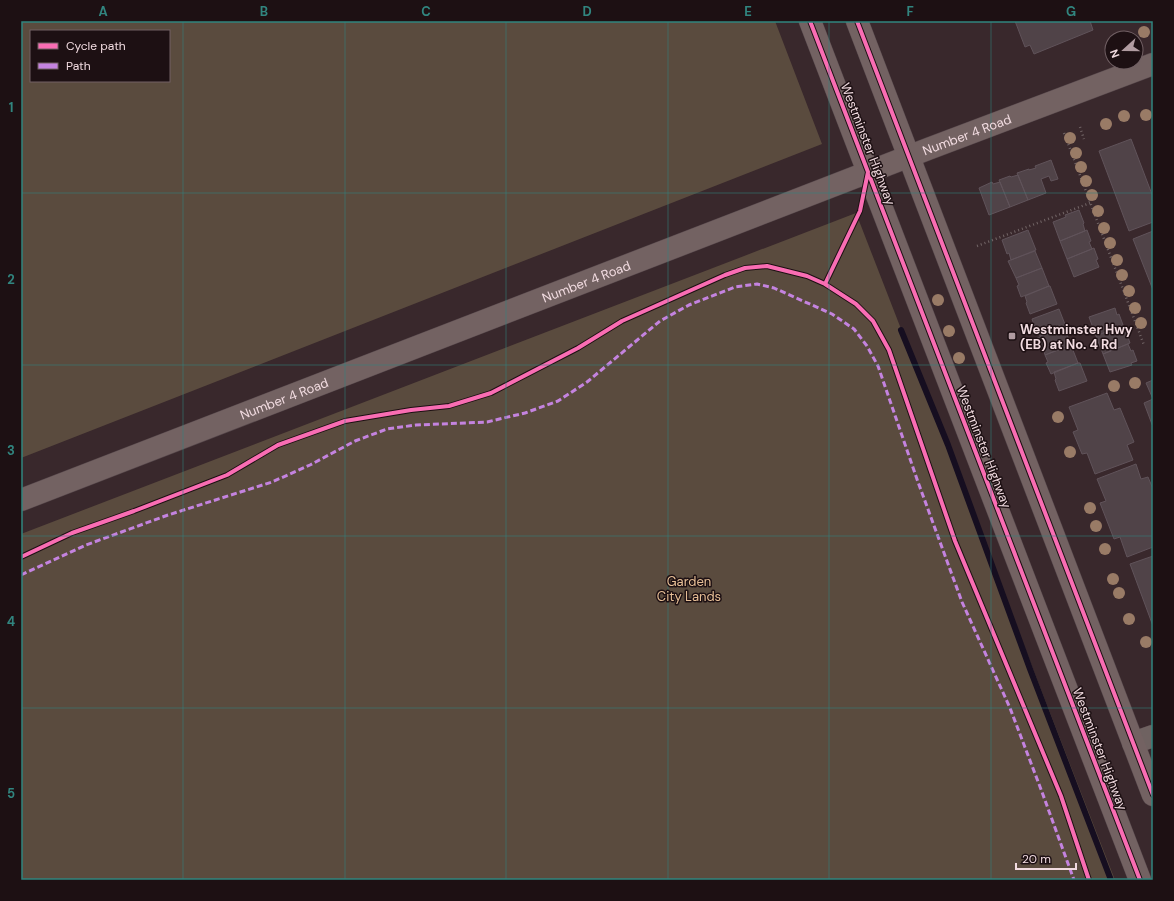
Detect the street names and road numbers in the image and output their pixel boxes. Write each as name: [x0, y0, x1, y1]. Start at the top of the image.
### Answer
street label: Westminster Highway: [837, 80, 899, 208]
street label: Number 4 Road: [920, 110, 1014, 159]
street label: Number 4 Road: [539, 256, 633, 306]
street label: Number 4 Road: [237, 373, 331, 423]
street label: Westminster Highway: [953, 383, 1015, 511]
street label: Westminster Highway: [1069, 685, 1131, 813]

